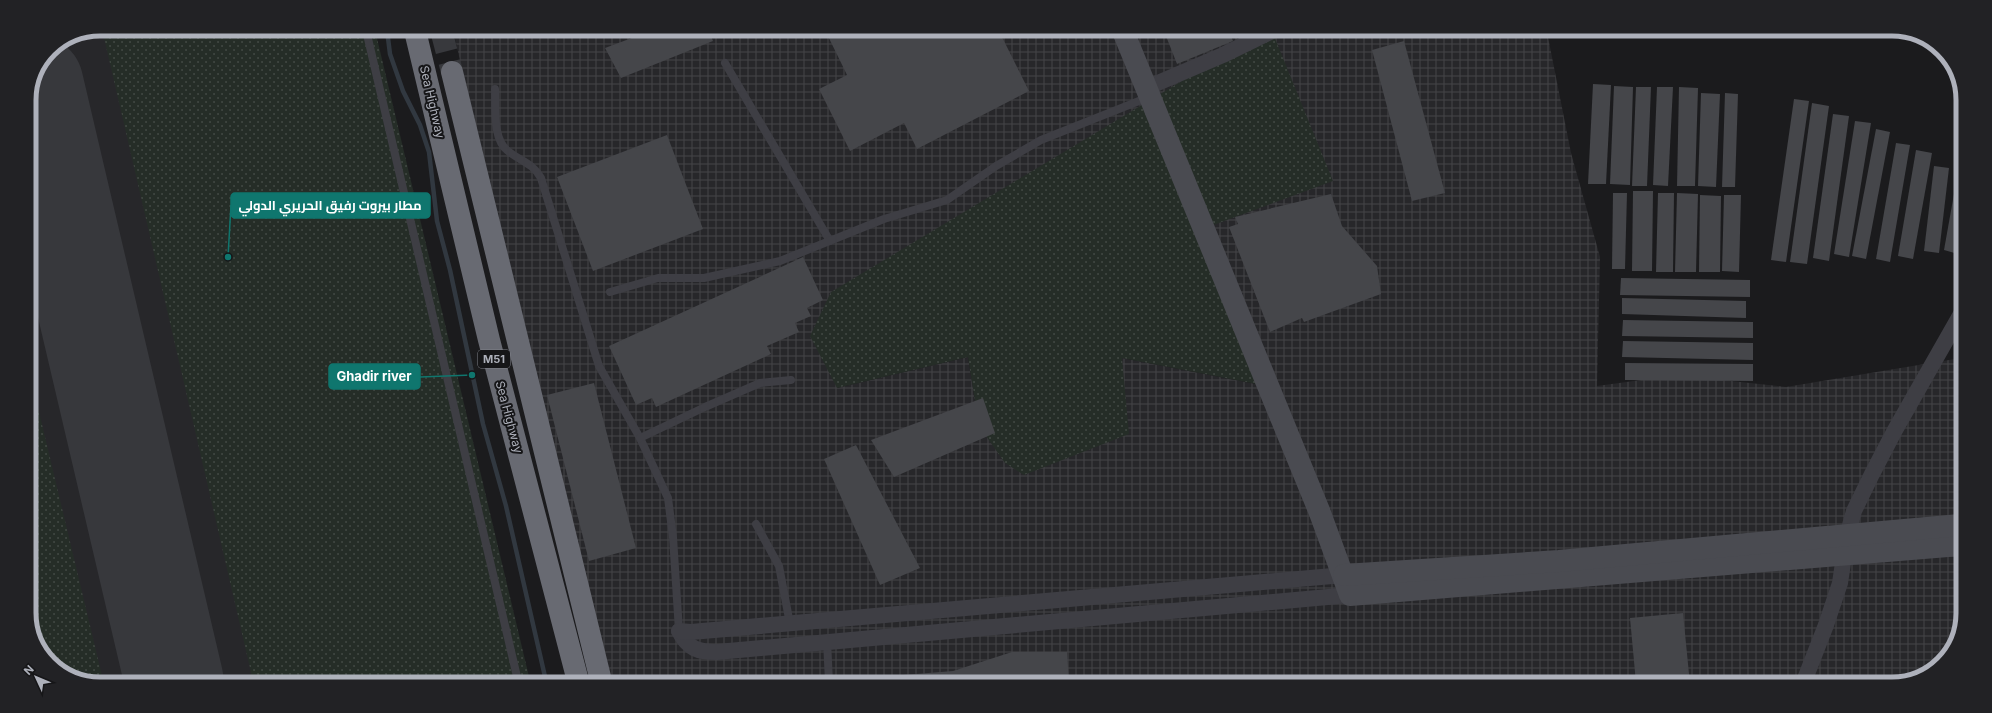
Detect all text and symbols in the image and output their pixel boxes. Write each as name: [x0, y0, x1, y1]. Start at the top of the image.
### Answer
street label: Sea Highway: [417, 64, 448, 140]
callout: مطار بيروت رفيق الحريري الدولي: [231, 193, 430, 218]
text: مطار بيروت رفيق الحريري الدولي: [239, 197, 421, 217]
road number: M51: [478, 350, 510, 368]
callout: Ghadir river: [329, 364, 420, 389]
text: Ghadir river: [337, 368, 412, 384]
street label: Sea Highway: [493, 379, 526, 455]
north arrow: [16, 657, 56, 697]
text: N: [21, 662, 37, 678]

